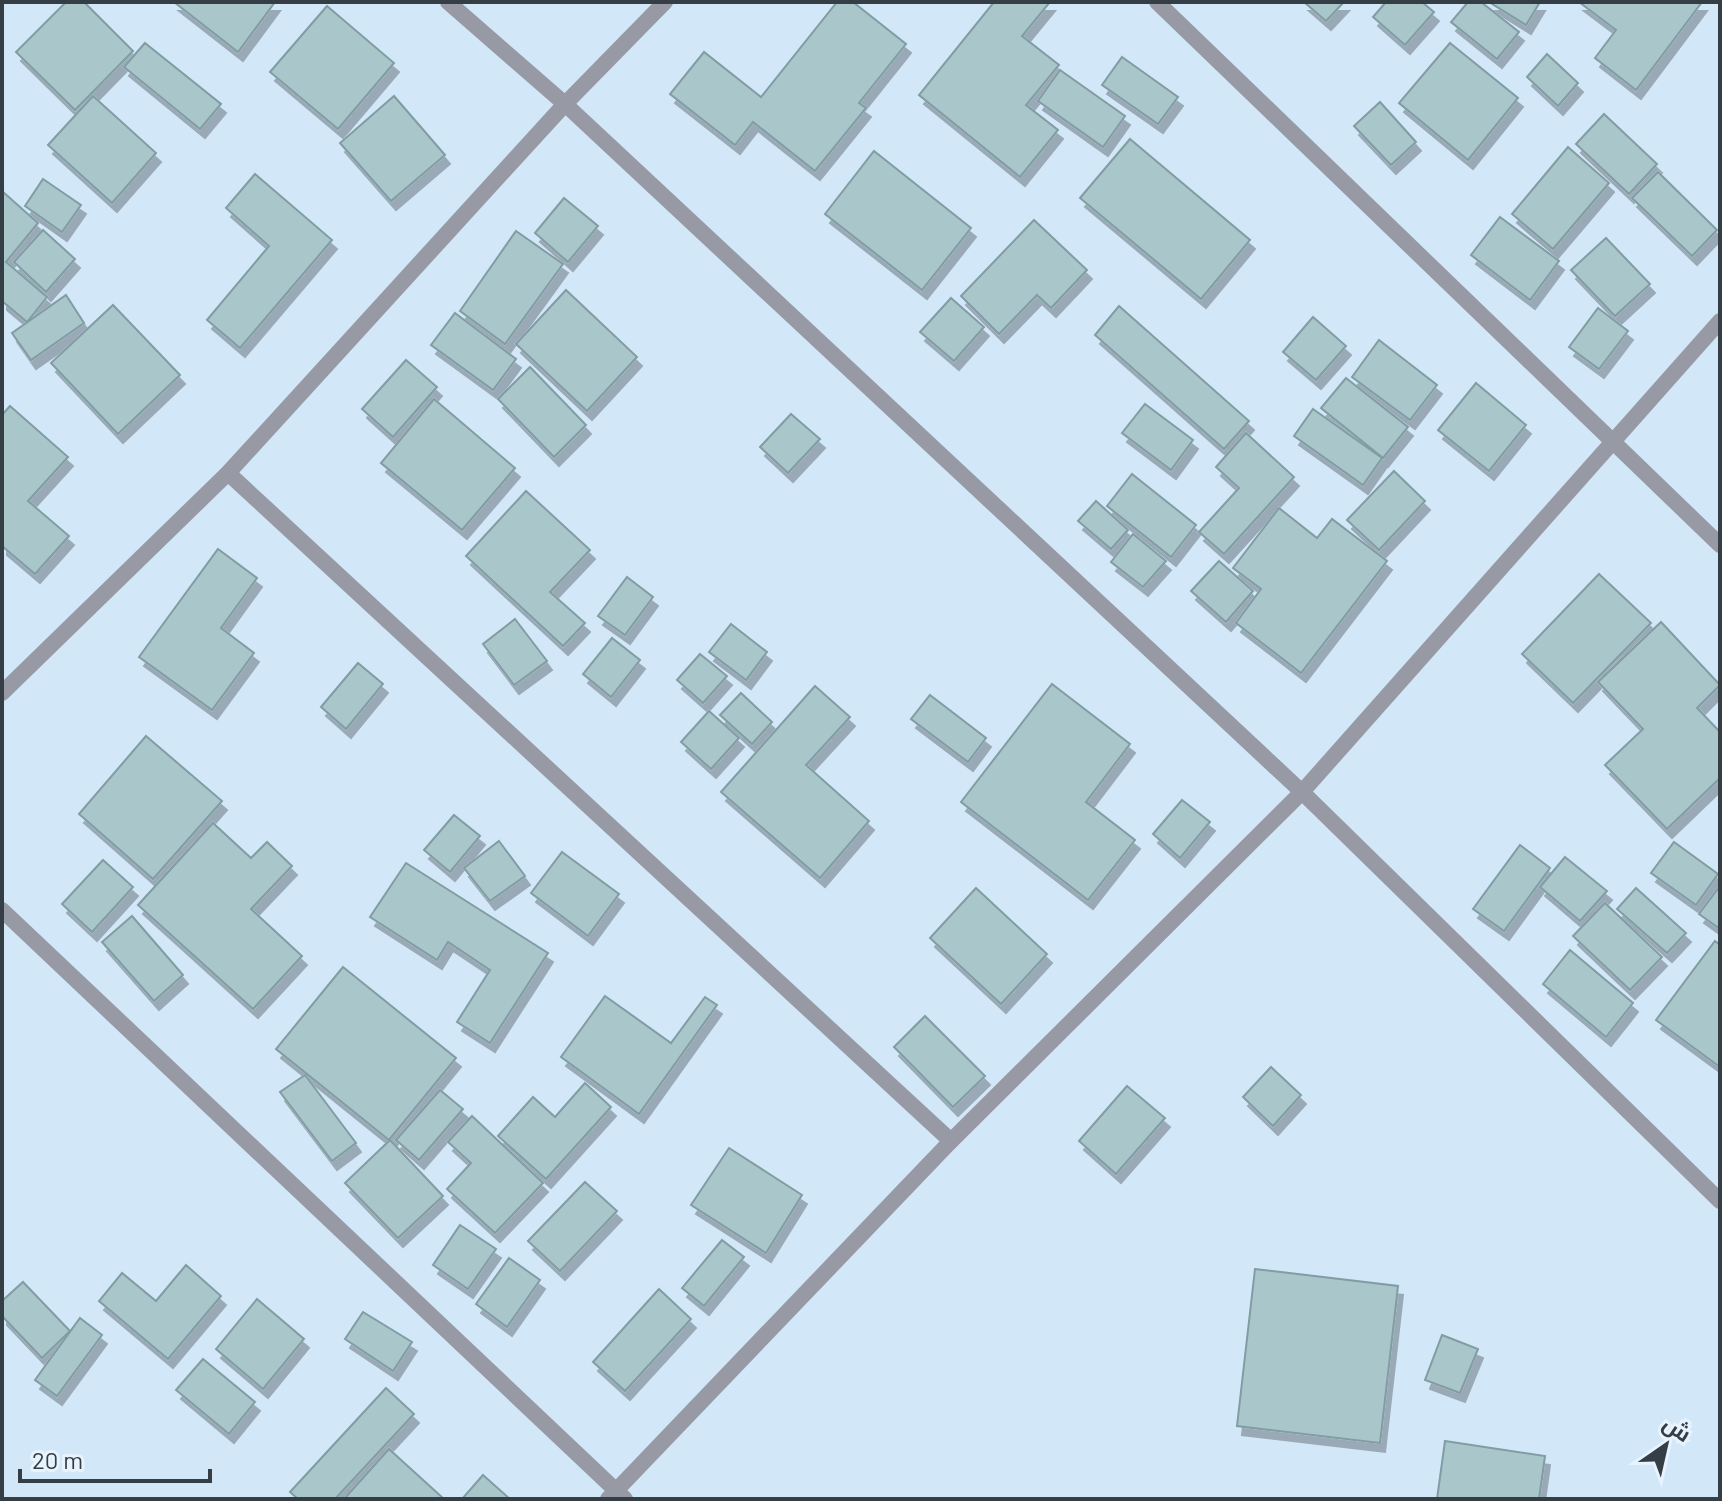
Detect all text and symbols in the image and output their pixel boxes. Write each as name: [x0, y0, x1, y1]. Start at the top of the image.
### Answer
north arrow: [1626, 1405, 1706, 1485]
text: ش: [1658, 1409, 1697, 1448]
scale bar: [20, 1433, 210, 1483]
text: 20 m: [32, 1445, 83, 1474]

